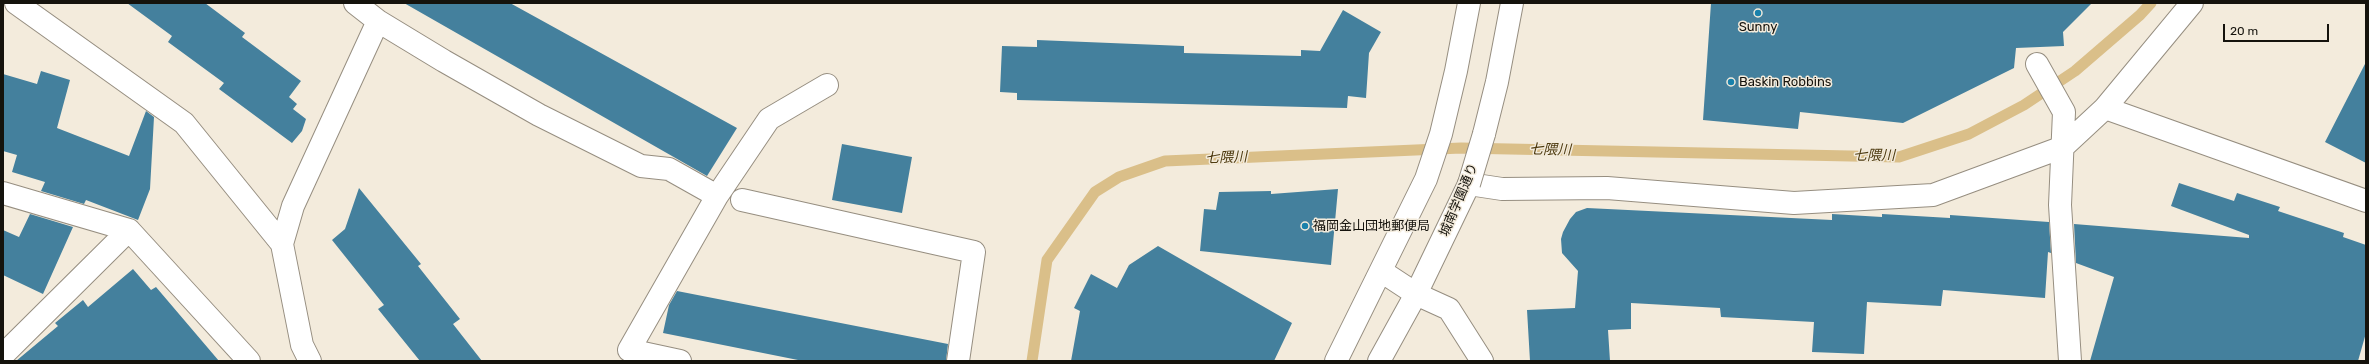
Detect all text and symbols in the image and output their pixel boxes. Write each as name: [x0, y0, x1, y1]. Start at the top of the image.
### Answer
marker: Sunny: [1753, 8, 1763, 18]
scale bar: [2225, 16, 2331, 42]
place label: Sunny: [1739, 19, 1777, 35]
text: 20 m: [2230, 24, 2258, 38]
place label: Baskin Robbins: [1739, 74, 1831, 90]
marker: Baskin Robbins: [1726, 77, 1736, 87]
water label: 七隈川: [1529, 141, 1571, 159]
water label: 七隈川: [1853, 148, 1895, 164]
water label: 七隈川: [1205, 149, 1247, 167]
street label: 城南学園通り: [1437, 161, 1481, 239]
place label: 福岡金山団地郵便局: [1313, 218, 1430, 234]
marker: 福岡金山団地郵便局: [1300, 221, 1310, 231]

